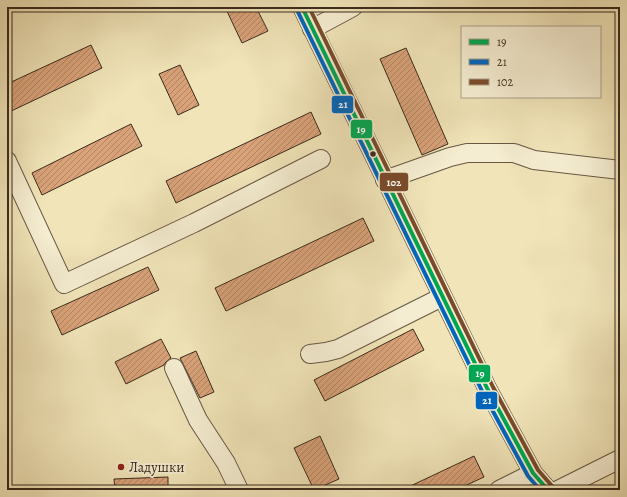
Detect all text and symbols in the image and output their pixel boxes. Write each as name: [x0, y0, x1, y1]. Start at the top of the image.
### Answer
legend: [461, 26, 601, 98]
text: 19: [497, 34, 507, 50]
text: 21: [497, 54, 507, 70]
text: 102: [497, 74, 514, 90]
line badge: 21: [331, 95, 354, 114]
text: 21: [338, 97, 348, 112]
line badge: 19: [350, 119, 373, 139]
text: 19: [356, 122, 366, 137]
unlabelled marker: [368, 149, 378, 159]
line badge: 102: [379, 172, 409, 192]
text: 102: [387, 175, 402, 190]
line badge: 19: [468, 364, 491, 383]
text: 19: [475, 366, 485, 381]
line badge: 21: [475, 391, 498, 410]
text: 21: [482, 393, 492, 408]
place label: Ладушки: [129, 458, 184, 477]
marker: Ладушки: [116, 462, 126, 472]

